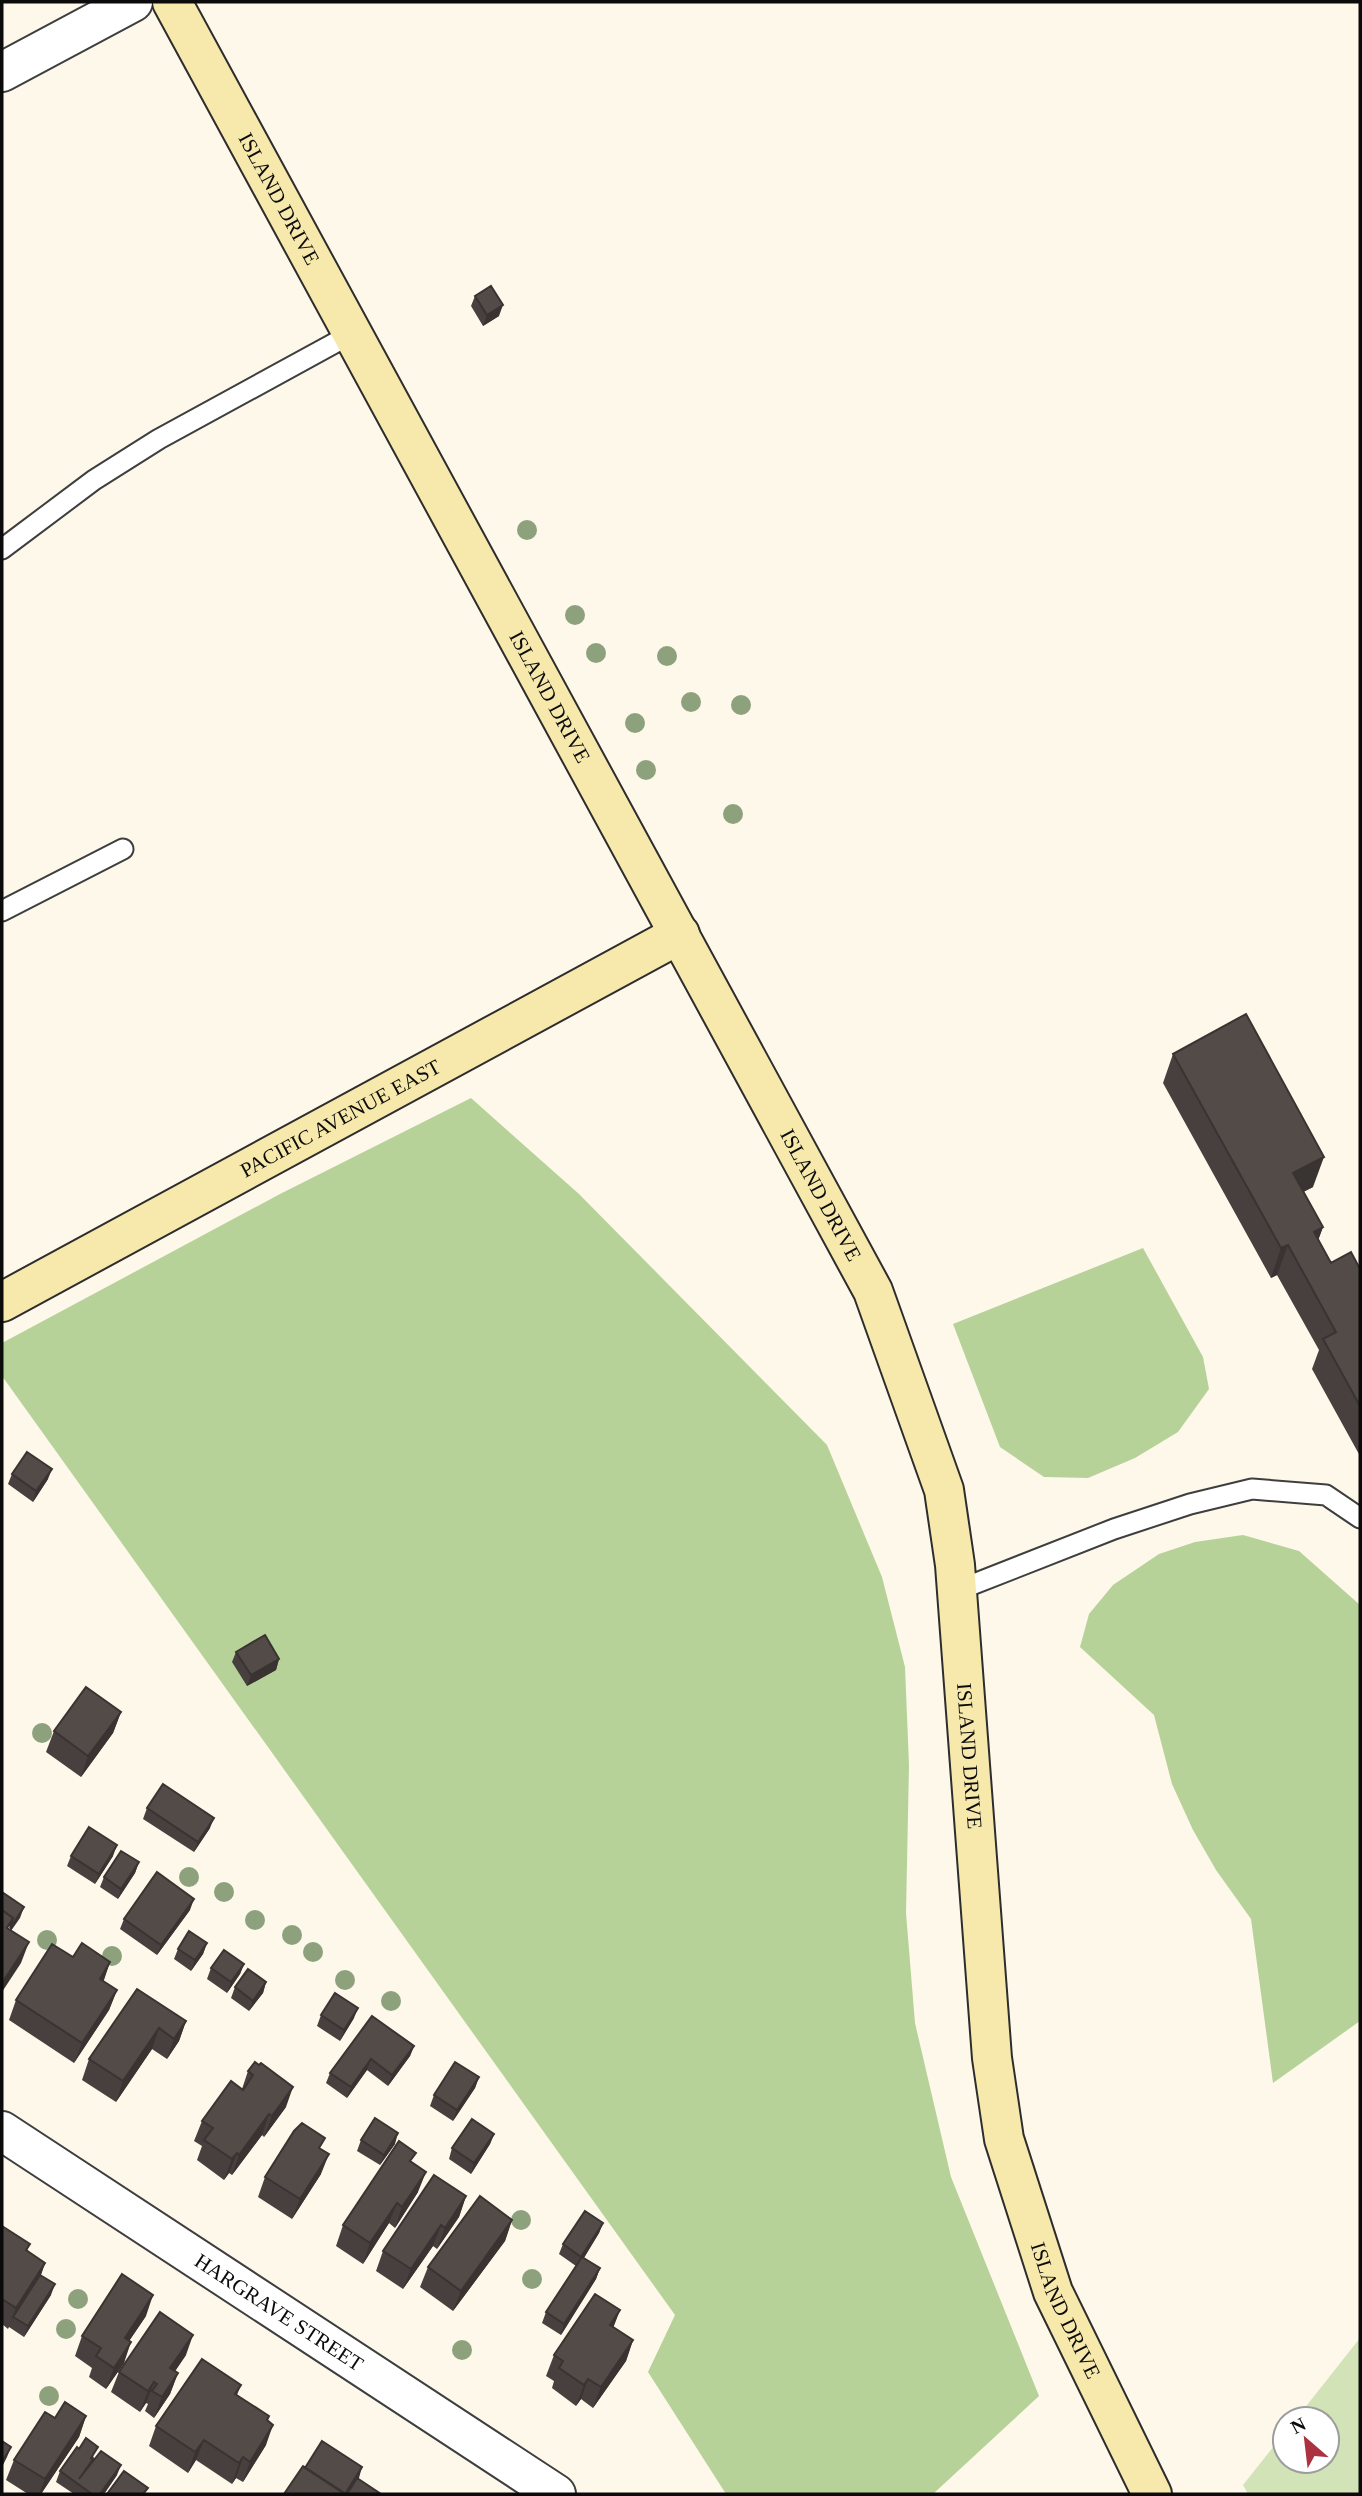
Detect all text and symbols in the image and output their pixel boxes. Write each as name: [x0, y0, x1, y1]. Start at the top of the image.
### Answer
street label: ISLAND DRIVE: [233, 129, 325, 269]
street label: ISLAND DRIVE: [504, 627, 595, 767]
street label: PACIFIC AVENUE EAST: [236, 1054, 445, 1182]
street label: ISLAND DRIVE: [775, 1125, 866, 1265]
street label: ISLAND DRIVE: [952, 1682, 987, 1830]
street label: ISLAND DRIVE: [1026, 2239, 1106, 2383]
street label: HARGRAVE STREET: [190, 2249, 368, 2376]
north arrow: [1271, 2405, 1341, 2475]
text: N: [1287, 2413, 1309, 2438]

